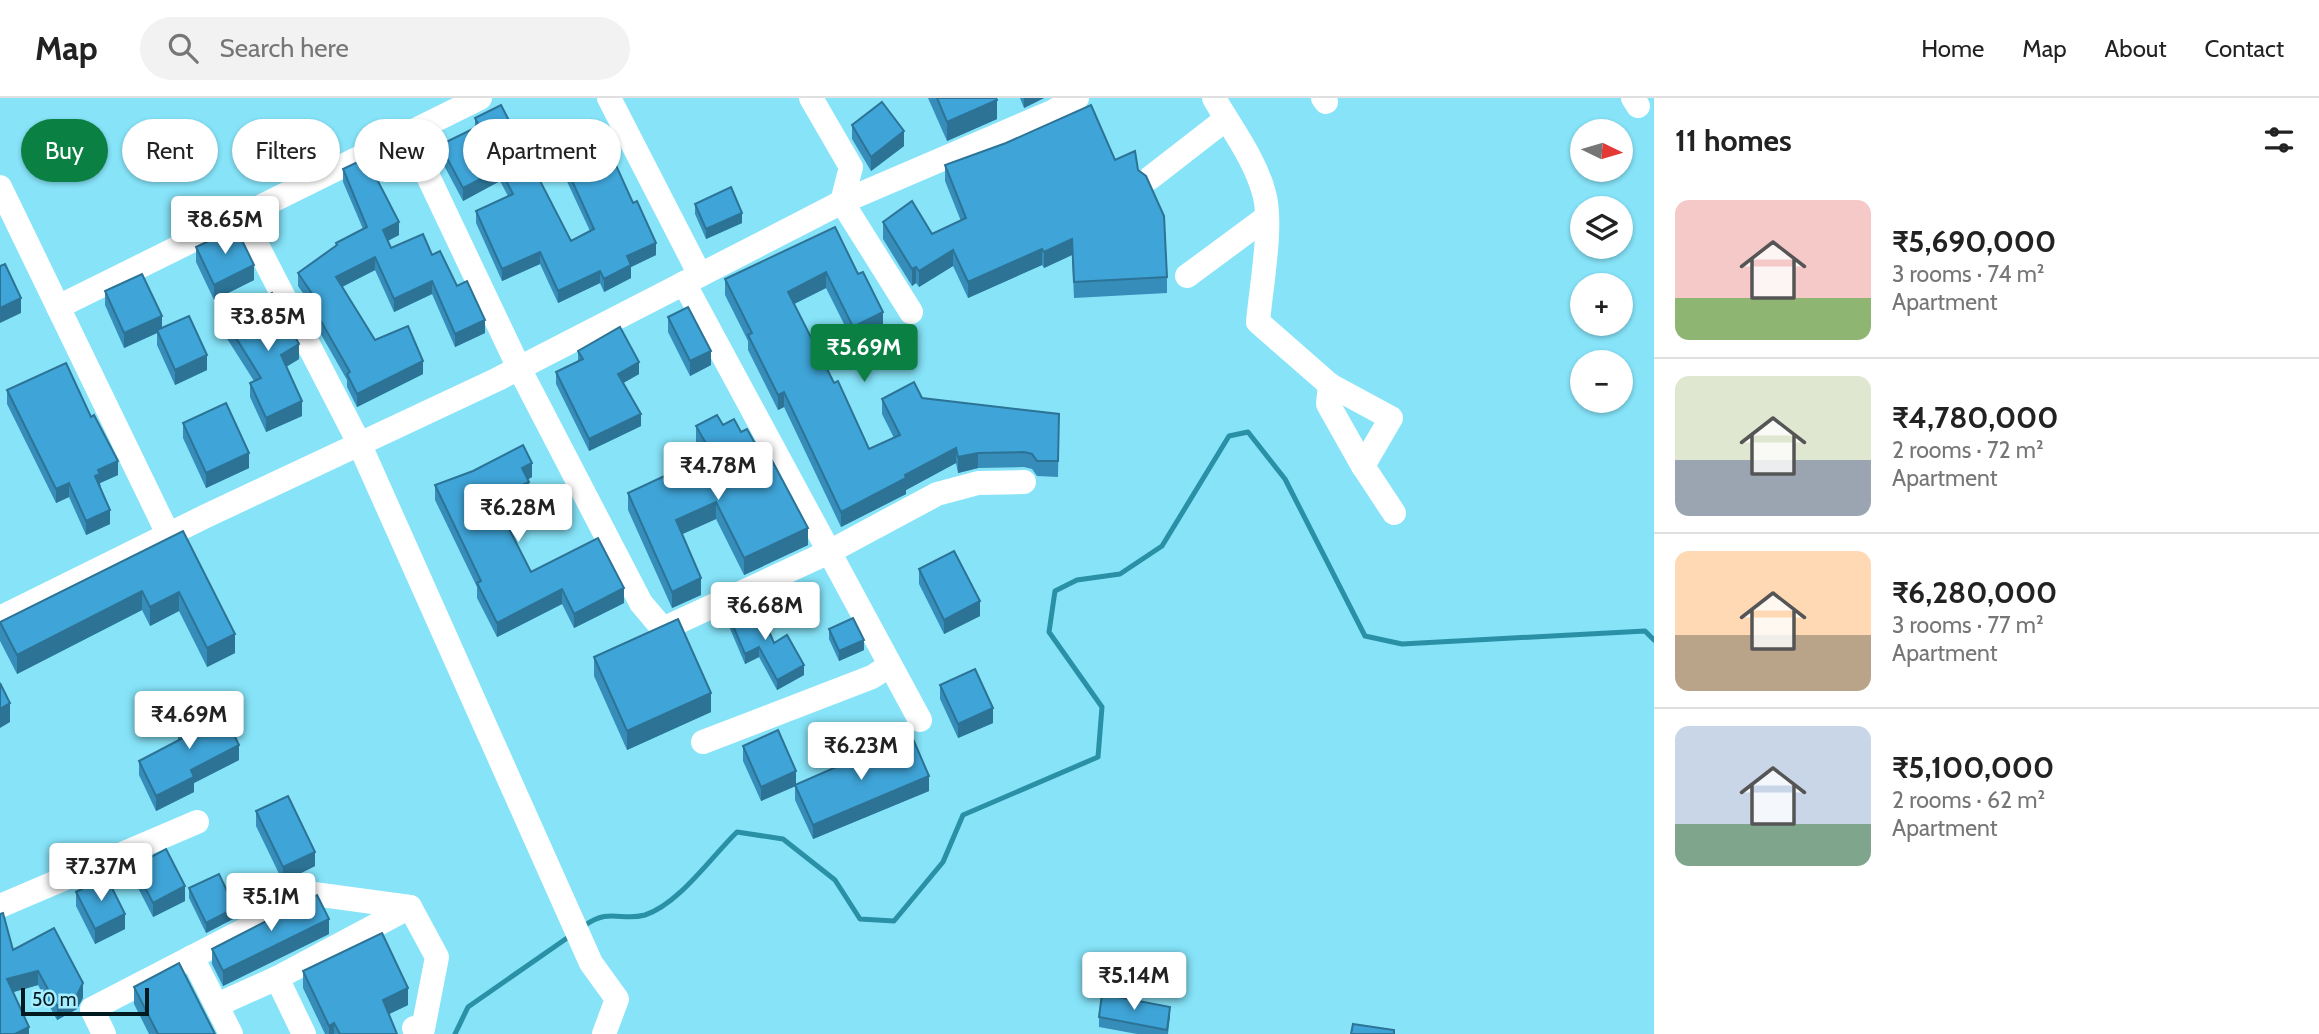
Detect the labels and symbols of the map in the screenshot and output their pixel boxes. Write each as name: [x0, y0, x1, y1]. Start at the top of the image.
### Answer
north arrow: [1570, 119, 1633, 182]
pin: ₹8.65M: [168, 197, 282, 256]
pin: ₹3.85M: [211, 294, 325, 353]
pin: ₹5.69M: [807, 324, 921, 384]
pin: ₹4.78M: [661, 442, 775, 502]
pin: ₹6.28M: [461, 484, 575, 544]
pin: ₹6.68M: [708, 582, 822, 642]
pin: ₹4.69M: [132, 692, 246, 751]
pin: ₹6.23M: [804, 722, 918, 782]
pin: ₹7.37M: [44, 844, 158, 903]
pin: ₹5.1M: [222, 874, 320, 933]
pin: ₹5.14M: [1077, 953, 1191, 1012]
scale bar: [21, 985, 149, 1017]

